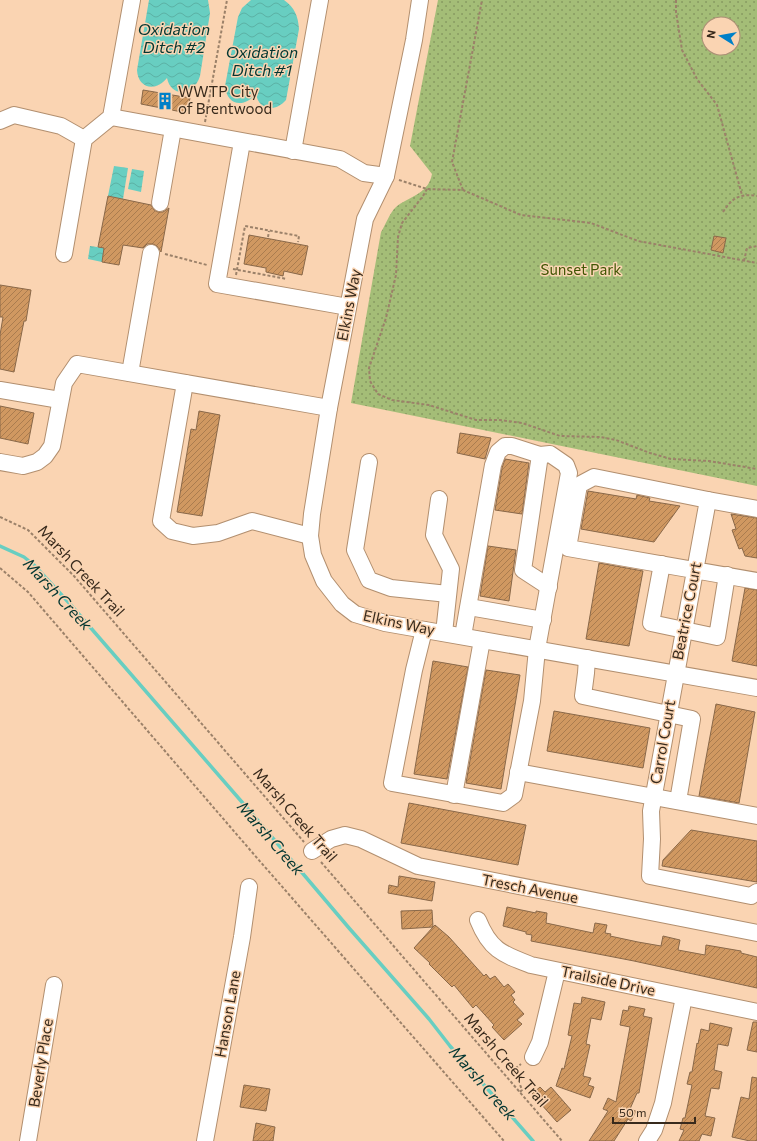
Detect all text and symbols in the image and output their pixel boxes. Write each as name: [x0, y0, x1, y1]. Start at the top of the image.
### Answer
north arrow: [701, 16, 741, 56]
water label: Oxidation Ditch #2: [138, 19, 210, 56]
text: N: [704, 29, 718, 39]
water label: Oxidation Ditch #1: [226, 42, 298, 79]
place label: WWTP City of Brentwood: [178, 82, 272, 117]
building icon: WWTP City of Brentwood: [155, 91, 175, 111]
park label: Sunset Park: [541, 260, 621, 278]
street label: Elkins Way: [332, 267, 364, 342]
street label: Marsh Creek Trail: [34, 521, 128, 621]
water label: Marsh Creek: [20, 554, 96, 634]
street label: Beatrice Court: [668, 560, 704, 661]
street label: Elkins Way: [362, 606, 437, 638]
street label: Carrol Court: [646, 698, 678, 785]
street label: Marsh Creek Trail: [249, 764, 341, 866]
water label: Marsh Creek: [234, 797, 308, 879]
street label: Tresch Avenue: [481, 870, 580, 906]
street label: Trailside Drive: [559, 961, 657, 999]
street label: Hanson Lane: [211, 969, 244, 1059]
street label: Marsh Creek Trail: [460, 1009, 552, 1111]
street label: Beverly Place: [24, 1017, 56, 1108]
water label: Marsh Creek: [446, 1042, 520, 1124]
scale bar: [613, 1099, 695, 1125]
text: 50 m: [619, 1105, 647, 1119]

